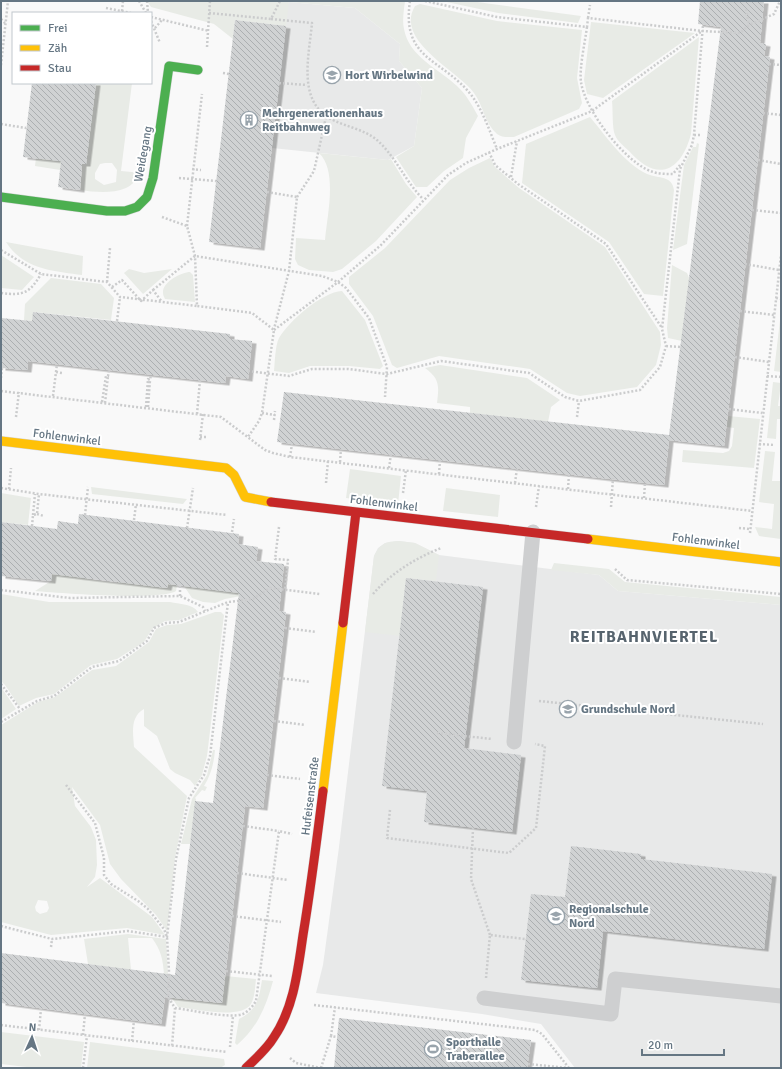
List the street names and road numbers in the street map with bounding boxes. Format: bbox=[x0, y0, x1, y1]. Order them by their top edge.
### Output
street label: Weidegang bbox=[131, 125, 156, 183]
street label: Fohlenwinkel bbox=[32, 426, 102, 449]
street label: Fohlenwinkel bbox=[349, 492, 419, 515]
street label: Fohlenwinkel bbox=[671, 530, 741, 553]
street label: Hufeisenstraße bbox=[298, 756, 323, 836]

